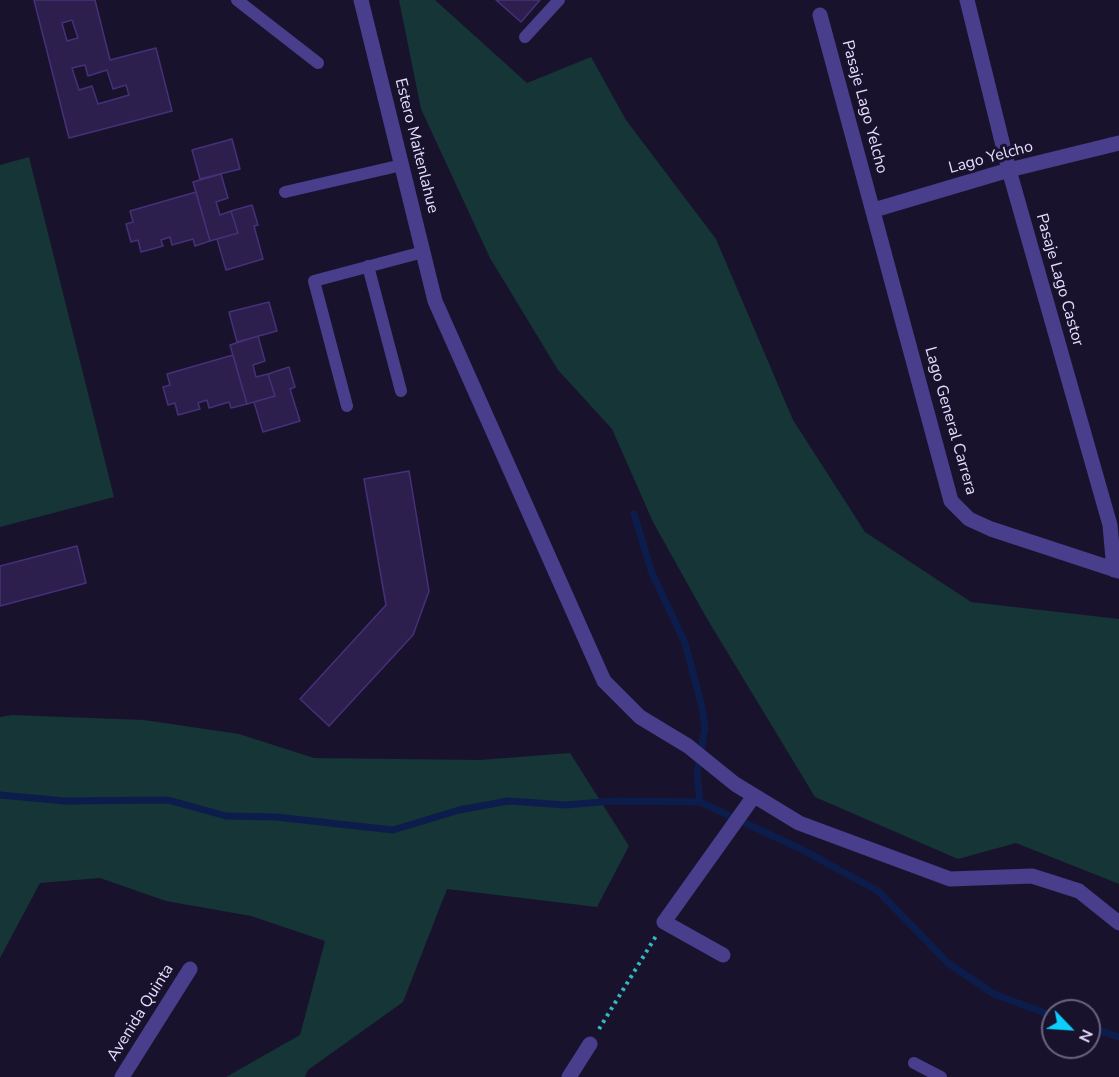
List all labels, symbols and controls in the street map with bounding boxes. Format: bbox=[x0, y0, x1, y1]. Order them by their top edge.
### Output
street label: Pasaje Lago Yelcho bbox=[837, 38, 891, 176]
street label: Estero Maitenlahue bbox=[390, 77, 442, 215]
street label: Lago Yelcho bbox=[947, 138, 1035, 178]
street label: Pasaje Lago Castor bbox=[1031, 211, 1087, 349]
street label: Lago General Carrera bbox=[920, 345, 980, 497]
street label: Avenida Quinta bbox=[104, 961, 178, 1065]
north arrow bbox=[1041, 999, 1101, 1059]
text: N bbox=[1073, 1026, 1098, 1046]

